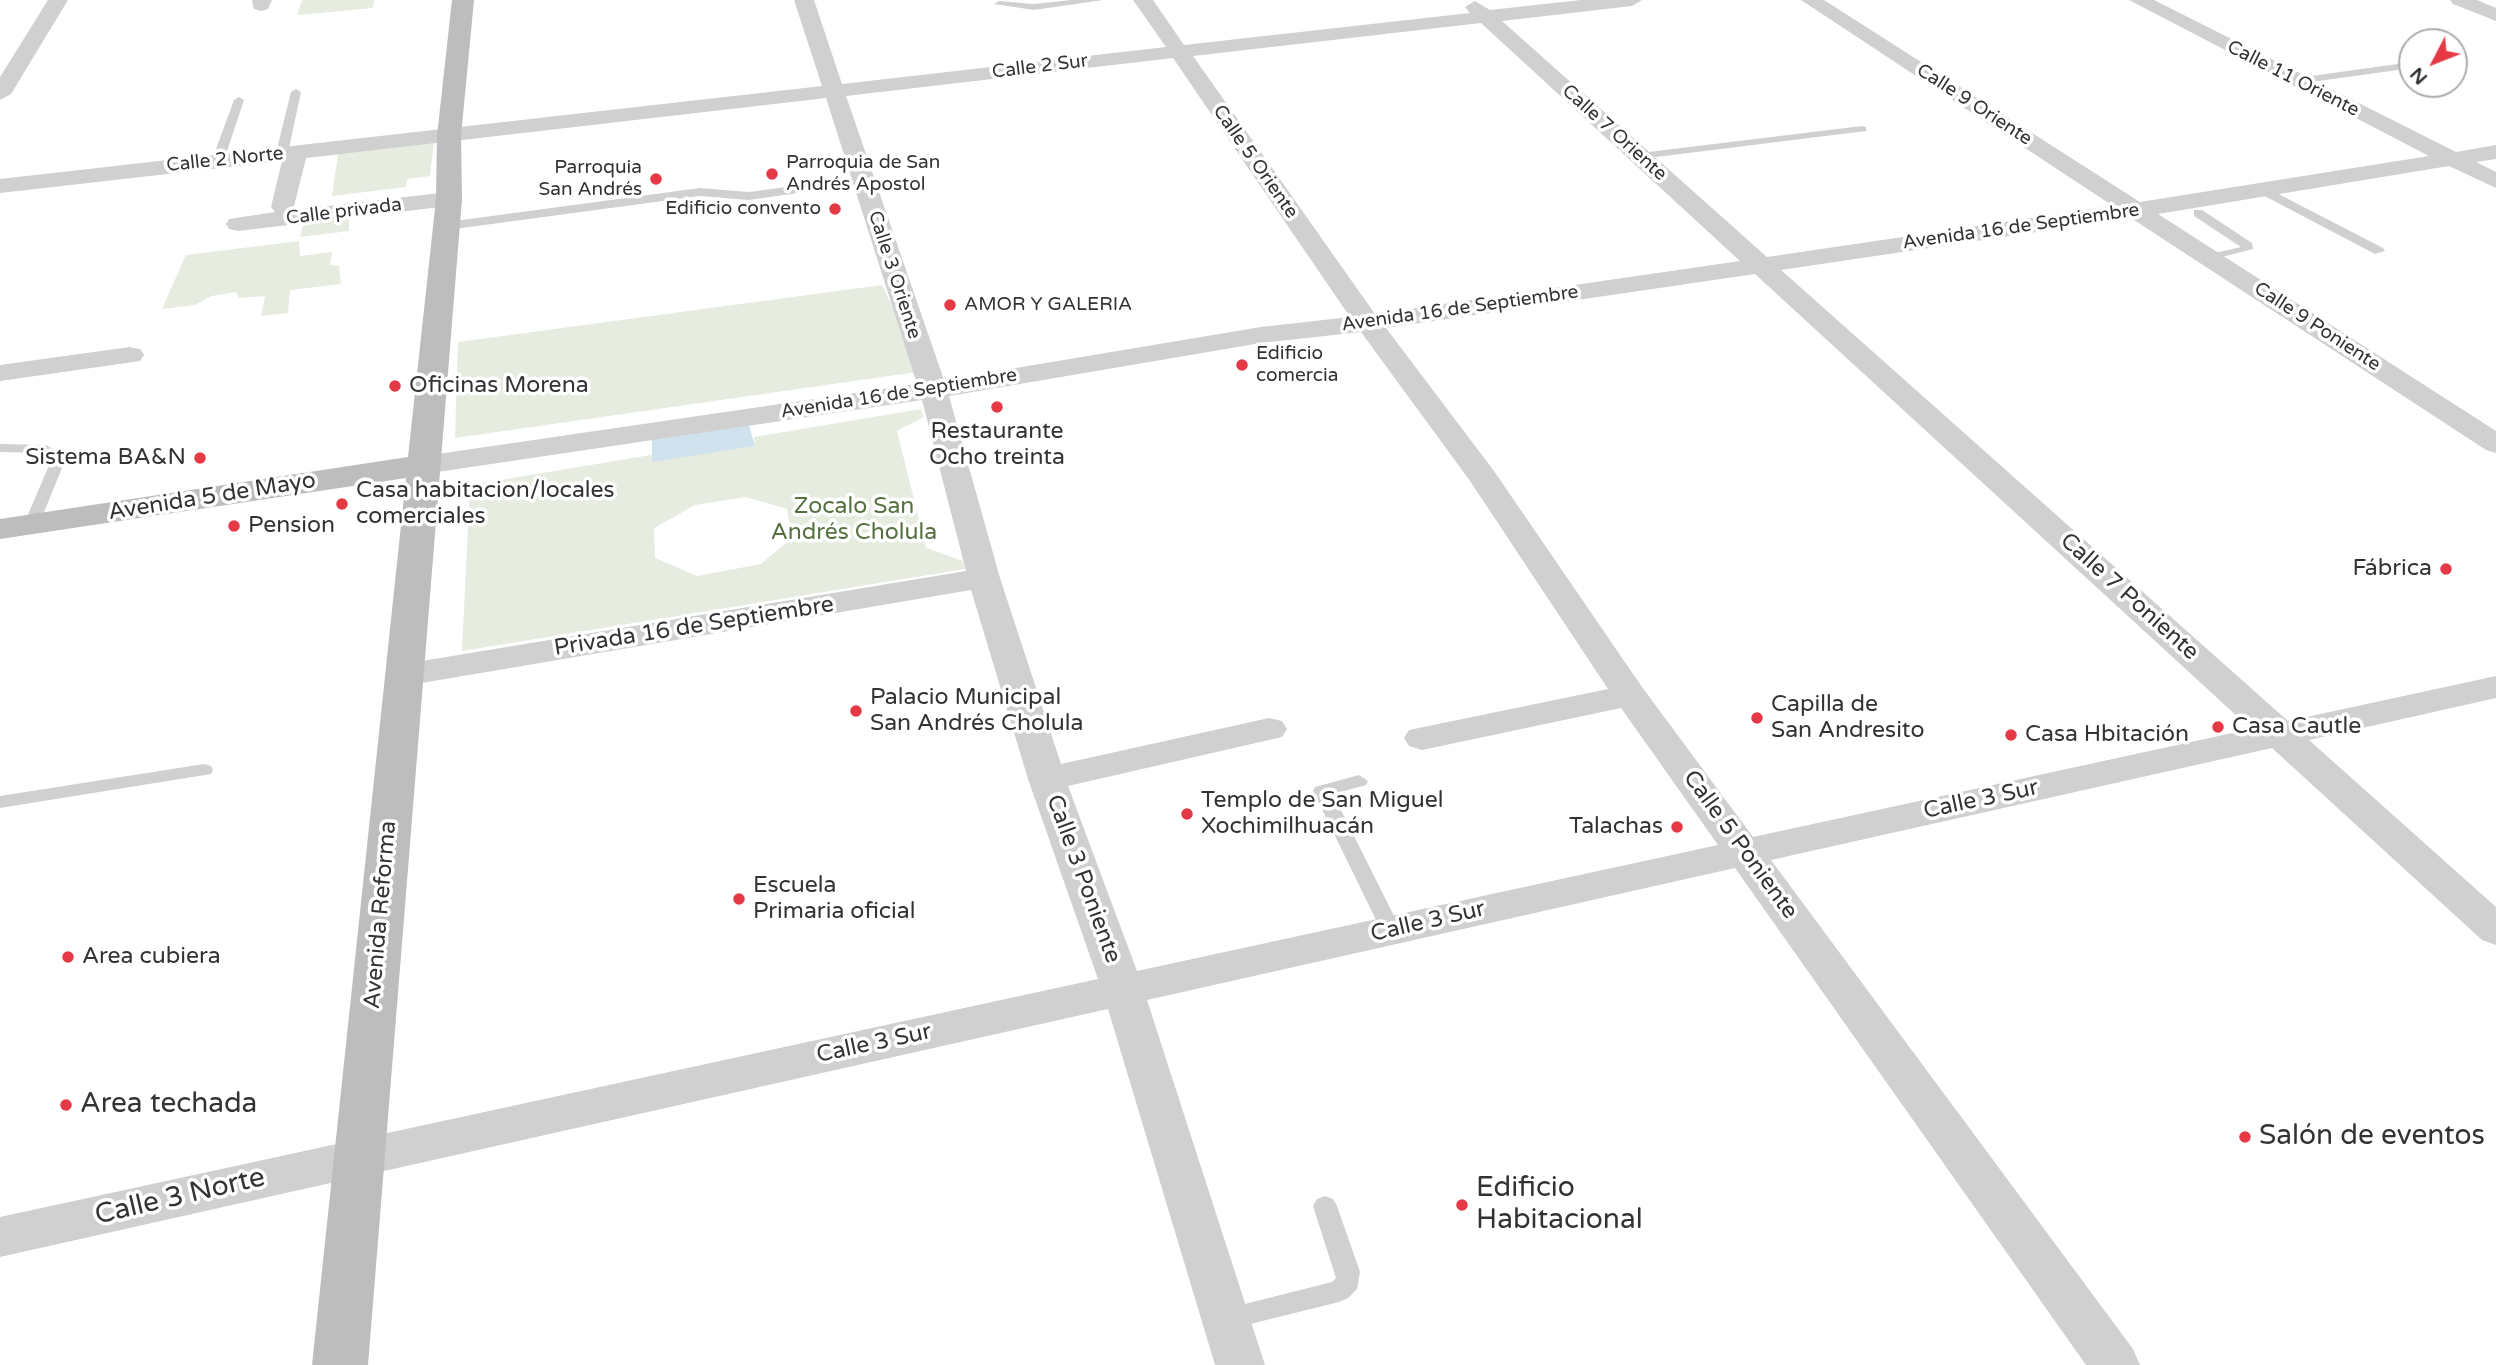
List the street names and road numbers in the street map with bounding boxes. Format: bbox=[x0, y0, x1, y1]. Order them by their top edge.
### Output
street label: Calle 11 Oriente bbox=[2223, 36, 2363, 122]
street label: Calle 2 Sur bbox=[991, 50, 1089, 84]
street label: Calle 9 Oriente bbox=[1912, 59, 2036, 151]
street label: Calle 7 Oriente bbox=[1557, 80, 1671, 186]
street label: Calle 5 Oriente bbox=[1207, 101, 1303, 223]
street label: Calle 2 Norte bbox=[165, 143, 285, 177]
street label: Calle privada bbox=[285, 194, 403, 230]
street label: Avenida 16 de Septiembre bbox=[1901, 199, 2141, 255]
street label: Calle 3 Oriente bbox=[863, 208, 925, 342]
street label: Calle 9 Poniente bbox=[2249, 278, 2385, 376]
street label: Avenida 16 de Septiembre bbox=[1340, 281, 1580, 337]
street label: Avenida 16 de Septiembre bbox=[779, 364, 1019, 424]
street label: Avenida 5 de Mayo bbox=[106, 467, 318, 527]
street label: Calle 7 Poniente bbox=[2054, 528, 2204, 666]
street label: Privada 16 de Septiembre bbox=[552, 591, 836, 663]
street label: Calle 5 Poniente bbox=[1677, 765, 1803, 925]
street label: Calle 3 Sur bbox=[1921, 774, 2041, 826]
street label: Calle 3 Poniente bbox=[1040, 791, 1126, 967]
street label: Avenida Reforma bbox=[359, 820, 403, 1010]
street label: Calle 3 Sur bbox=[1368, 895, 1488, 949]
street label: Calle 3 Sur bbox=[814, 1018, 934, 1070]
street label: Calle 3 Norte bbox=[92, 1161, 268, 1233]

